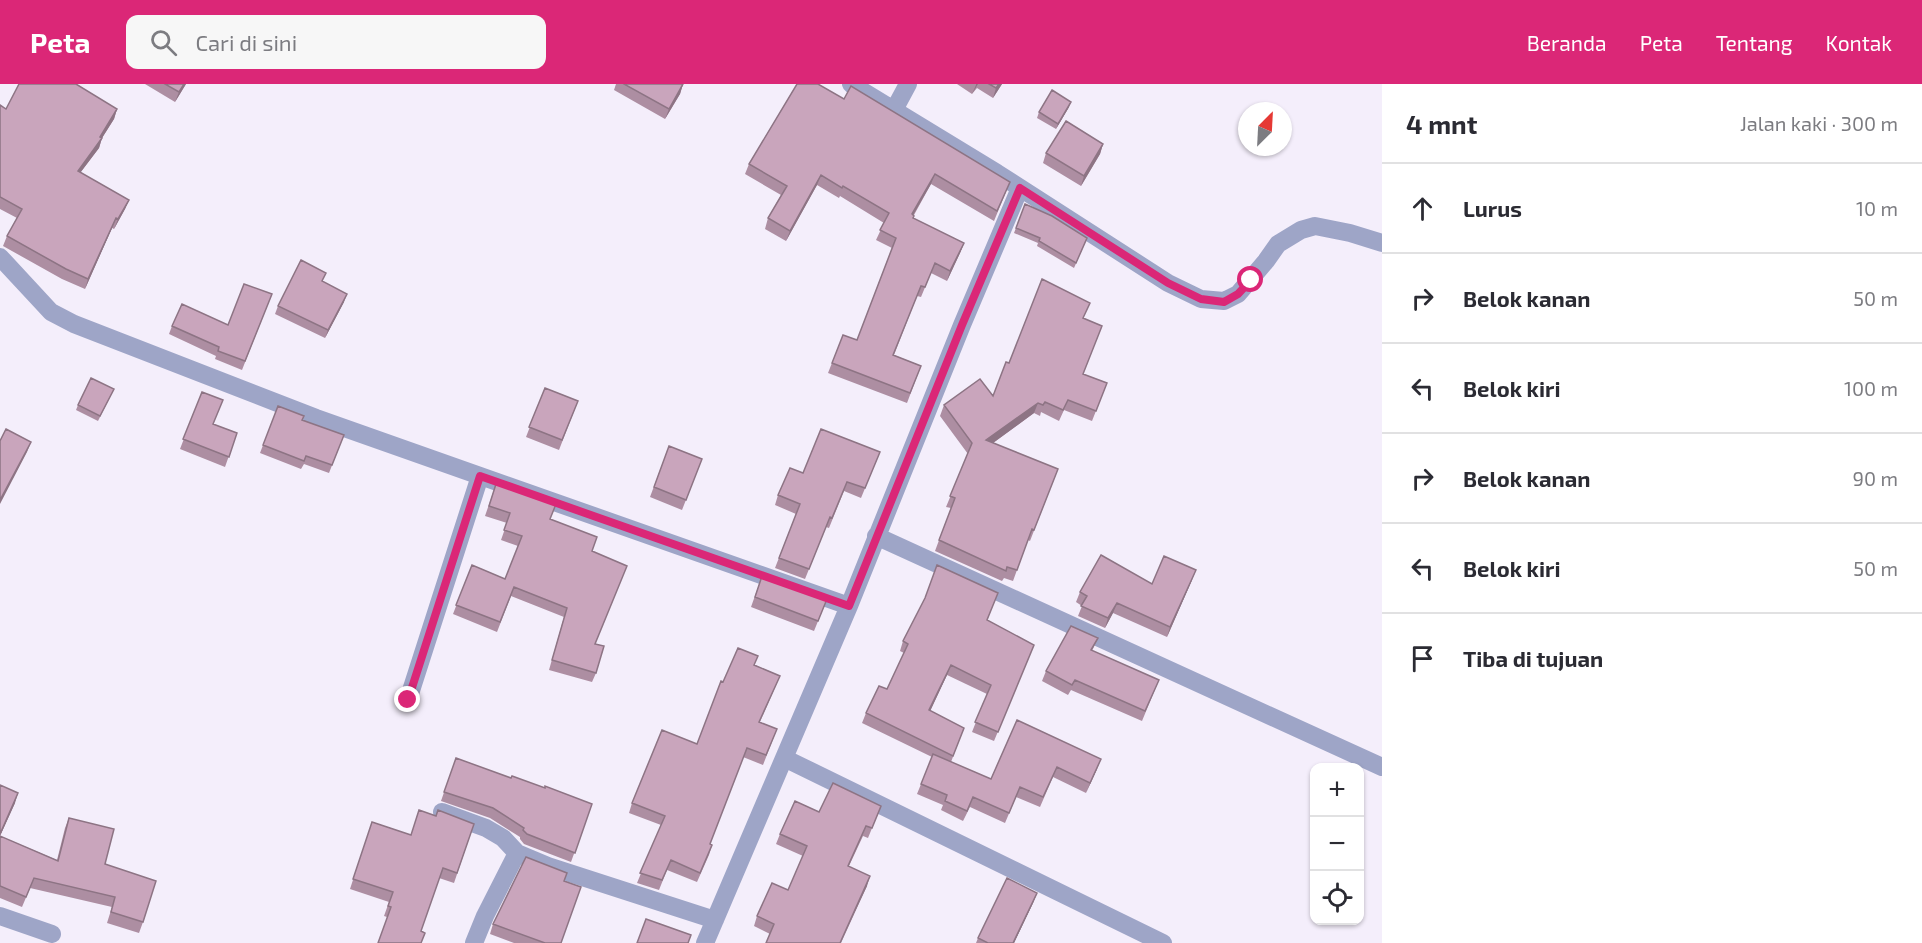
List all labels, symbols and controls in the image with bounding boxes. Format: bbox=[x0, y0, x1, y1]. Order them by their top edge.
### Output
search box bbox=[126, 15, 546, 69]
text: Peta bbox=[30, 25, 90, 59]
icon: search bbox=[147, 26, 180, 59]
text: Cari di sini bbox=[195, 29, 297, 55]
text: Beranda bbox=[1527, 30, 1607, 55]
text: Peta bbox=[1640, 30, 1683, 55]
text: Tentang bbox=[1716, 30, 1793, 55]
text: Kontak bbox=[1826, 30, 1892, 55]
north arrow bbox=[1238, 102, 1292, 156]
text: 4 mnt bbox=[1406, 108, 1477, 139]
text: Jalan kaki · 300 m bbox=[1740, 111, 1898, 135]
icon: ahead bbox=[1406, 192, 1439, 225]
text: Lurus bbox=[1463, 195, 1522, 221]
text: 10 m bbox=[1856, 196, 1898, 220]
route start bbox=[1237, 266, 1263, 292]
icon: right bbox=[1406, 282, 1439, 315]
text: Belok kanan bbox=[1463, 285, 1590, 311]
text: 50 m bbox=[1853, 286, 1898, 310]
icon: left bbox=[1406, 372, 1439, 405]
text: Belok kiri bbox=[1463, 375, 1560, 401]
text: 100 m bbox=[1844, 376, 1898, 400]
icon: right bbox=[1406, 462, 1439, 495]
text: Belok kanan bbox=[1463, 465, 1590, 491]
text: 90 m bbox=[1853, 466, 1898, 490]
icon: left bbox=[1406, 552, 1439, 585]
text: Belok kiri bbox=[1463, 555, 1560, 581]
text: 50 m bbox=[1853, 556, 1898, 580]
icon: arrive bbox=[1406, 642, 1439, 675]
text: Tiba di tujuan bbox=[1463, 645, 1603, 671]
route end bbox=[394, 686, 420, 712]
map controls bbox=[1310, 763, 1364, 925]
button: + bbox=[1310, 763, 1364, 817]
button: − bbox=[1310, 817, 1364, 871]
button: locate bbox=[1310, 871, 1364, 925]

